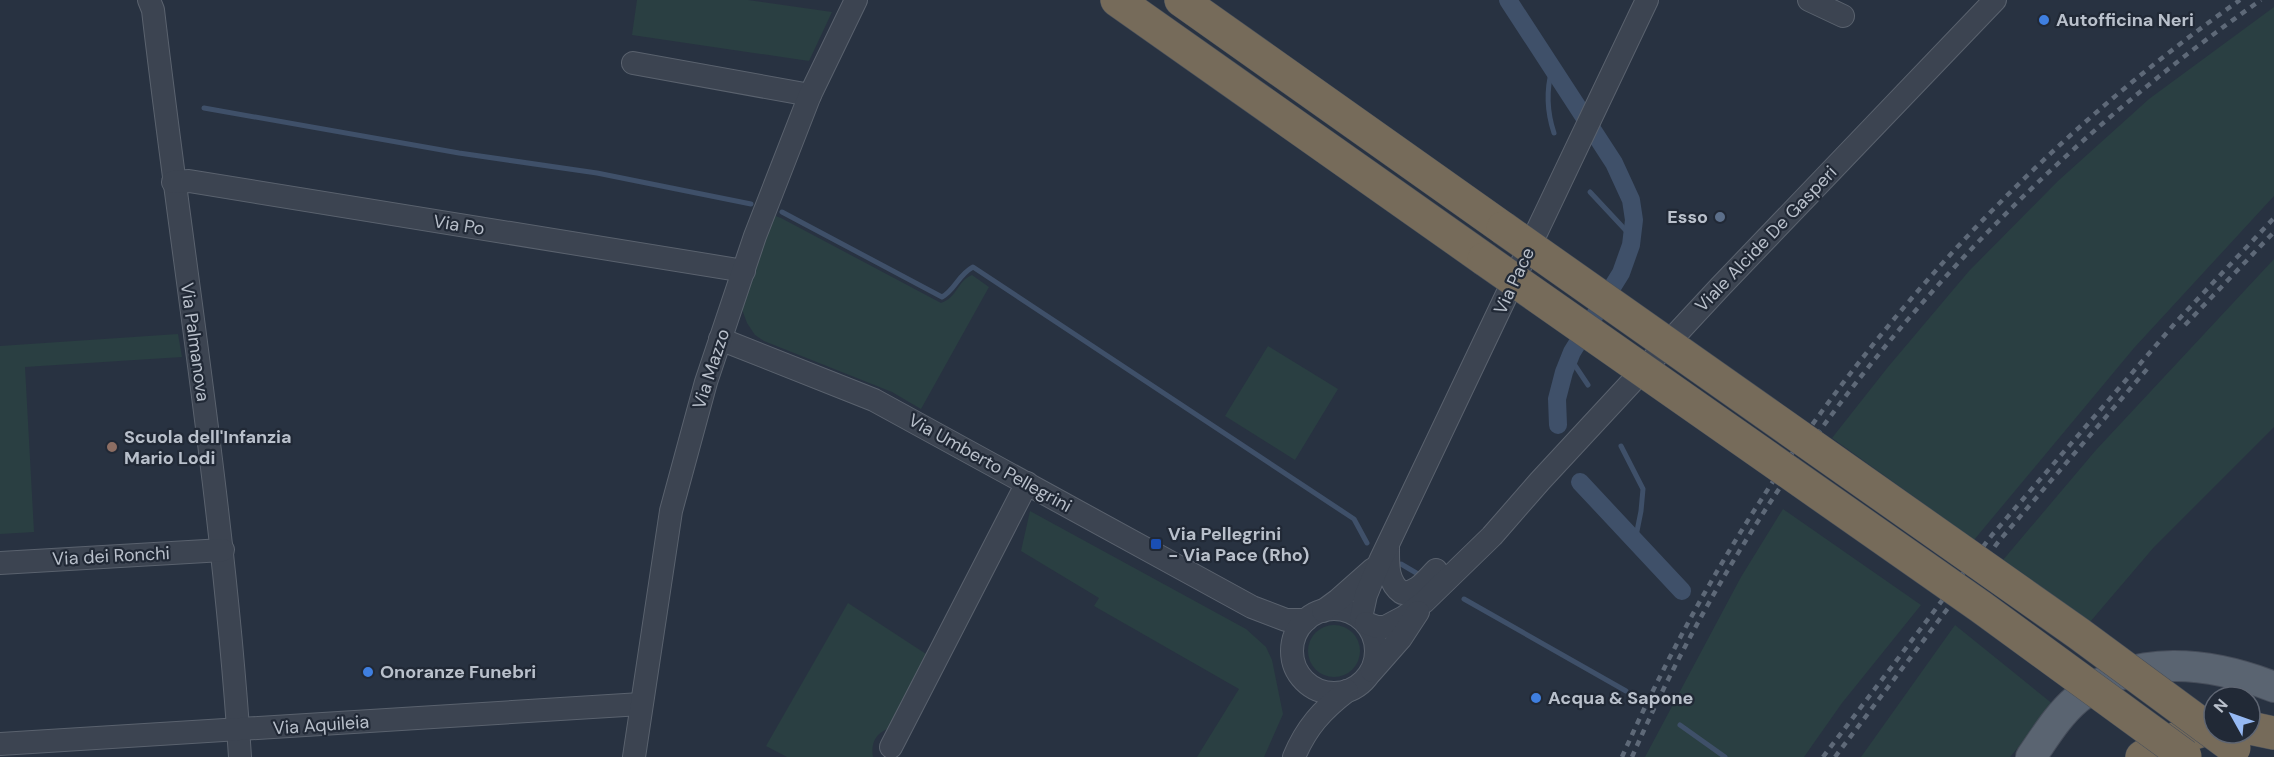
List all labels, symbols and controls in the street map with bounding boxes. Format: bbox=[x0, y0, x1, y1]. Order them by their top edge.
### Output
place label: Autofficina Neri bbox=[2056, 8, 2194, 32]
marker: Autofficina Neri bbox=[2037, 13, 2051, 27]
street label: Viale Alcide De Gasperi bbox=[1690, 161, 1842, 317]
place label: Esso bbox=[1667, 205, 1708, 229]
street label: Via Po bbox=[432, 209, 486, 241]
marker: Esso bbox=[1713, 210, 1727, 224]
street label: Via Pace bbox=[1488, 244, 1540, 318]
street label: Via Palmanova bbox=[175, 281, 215, 403]
street label: Via Mazzo bbox=[687, 326, 735, 412]
street label: Via Umberto Pellegrini bbox=[904, 408, 1076, 518]
place label: Scuola dell'Infanzia Mario Lodi bbox=[124, 425, 292, 470]
marker: Scuola dell'Infanzia Mario Lodi bbox=[105, 440, 119, 454]
place label: Via Pellegrini - Via Pace (Rho) bbox=[1168, 522, 1309, 567]
marker: Via Pellegrini - Via Pace (Rho) bbox=[1149, 537, 1163, 551]
street label: Via dei Ronchi bbox=[52, 541, 170, 571]
place label: Onoranze Funebri bbox=[380, 660, 536, 684]
marker: Onoranze Funebri bbox=[361, 665, 375, 679]
north arrow bbox=[2202, 685, 2262, 745]
place label: Acqua & Sapone bbox=[1548, 686, 1694, 710]
marker: Acqua & Sapone bbox=[1529, 691, 1543, 705]
text: N bbox=[2209, 694, 2233, 717]
street label: Via Aquileia bbox=[272, 710, 370, 740]

